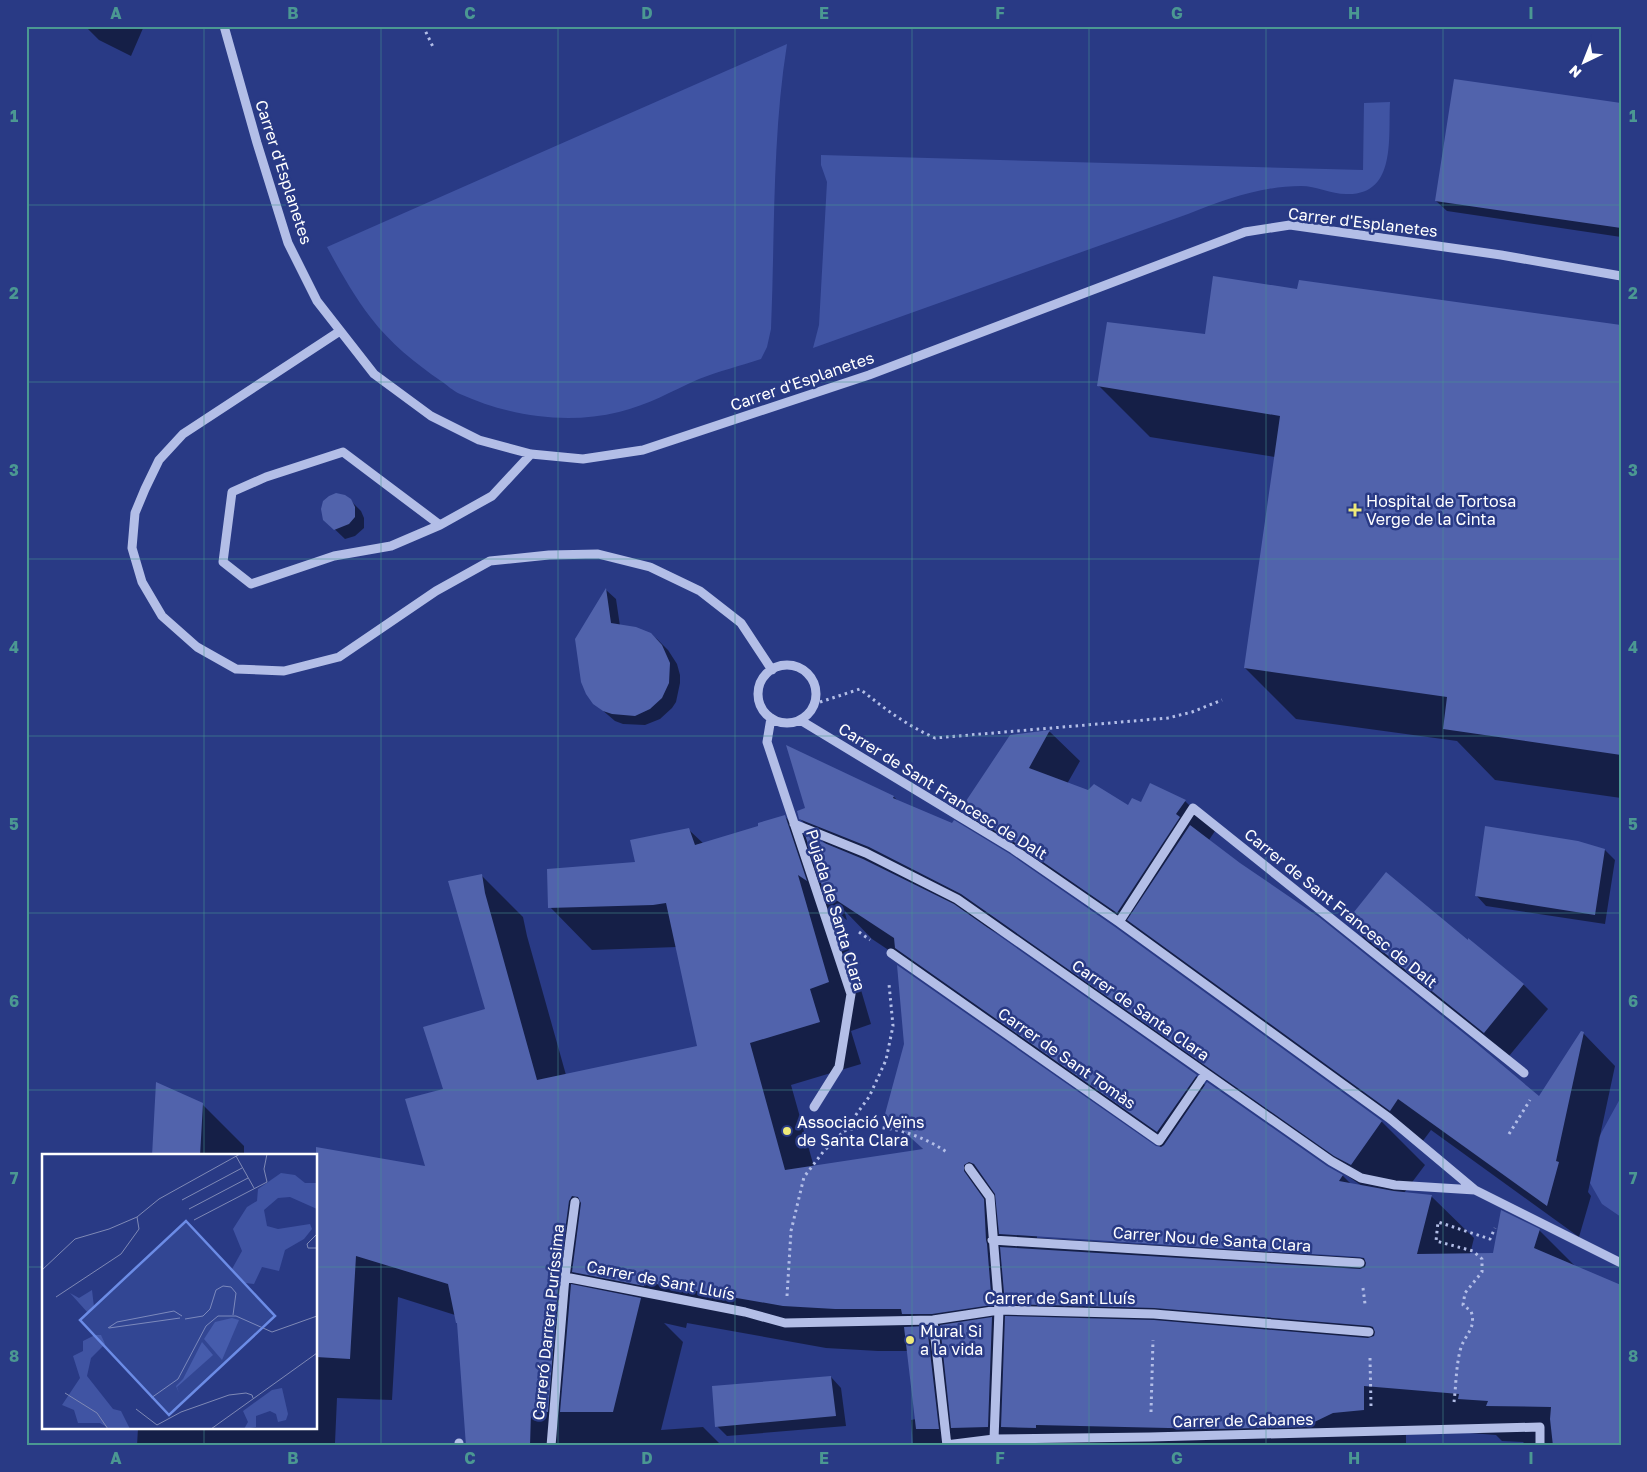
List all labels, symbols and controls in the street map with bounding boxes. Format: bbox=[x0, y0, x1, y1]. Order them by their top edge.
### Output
text: A bbox=[110, 3, 122, 23]
text: B bbox=[287, 3, 299, 23]
text: C bbox=[464, 3, 476, 23]
text: D bbox=[641, 3, 653, 23]
text: E bbox=[819, 3, 829, 23]
text: F bbox=[995, 3, 1005, 23]
text: G bbox=[1171, 3, 1183, 23]
text: H bbox=[1348, 3, 1360, 23]
text: I bbox=[1528, 3, 1534, 23]
north arrow bbox=[1560, 38, 1610, 88]
text: N bbox=[1565, 62, 1584, 82]
street label: Carrer d'Esplanetes bbox=[251, 97, 317, 247]
text: 1 bbox=[10, 106, 18, 126]
text: 1 bbox=[1629, 106, 1637, 126]
street label: Carrer d'Esplanetes bbox=[1287, 203, 1439, 241]
text: 2 bbox=[9, 283, 19, 303]
text: 2 bbox=[1628, 283, 1638, 303]
street label: Carrer d'Esplanetes bbox=[728, 347, 876, 415]
text: 3 bbox=[9, 460, 19, 480]
text: 3 bbox=[1628, 460, 1638, 480]
place label: Hospital de Tortosa Verge de la Cinta bbox=[1366, 491, 1516, 529]
marker: Hospital de Tortosa Verge de la Cinta bbox=[1348, 503, 1362, 517]
text: 4 bbox=[9, 637, 19, 657]
text: 4 bbox=[1628, 637, 1638, 657]
street label: Carrer de Sant Francesc de Dalt bbox=[835, 718, 1051, 864]
text: 5 bbox=[9, 814, 19, 834]
text: 5 bbox=[1628, 814, 1638, 834]
street label: Carrer de Sant Francesc de Dalt bbox=[1240, 824, 1442, 992]
street label: Pujada de Santa Clara bbox=[802, 827, 870, 993]
street label: Carrer de Santa Clara bbox=[1068, 955, 1214, 1065]
text: 6 bbox=[9, 991, 19, 1011]
text: 6 bbox=[1628, 991, 1638, 1011]
street label: Carrer de Sant Tomàs bbox=[994, 1003, 1140, 1113]
place label: Associació Veïns de Santa Clara bbox=[797, 1112, 925, 1150]
marker: Associació Veïns de Santa Clara bbox=[781, 1125, 793, 1137]
inset map bbox=[42, 1154, 318, 1430]
text: 7 bbox=[10, 1168, 19, 1188]
text: 7 bbox=[1629, 1168, 1638, 1188]
street label: Carrer Nou de Santa Clara bbox=[1112, 1222, 1312, 1256]
street label: Carreró Darrera Puríssima bbox=[528, 1223, 568, 1421]
street label: Carrer de Sant Lluís bbox=[585, 1256, 737, 1304]
street label: Carrer de Sant Lluís bbox=[985, 1288, 1135, 1308]
place label: Mural Si a la vida bbox=[920, 1321, 983, 1359]
marker: Mural Si a la vida bbox=[904, 1334, 916, 1346]
text: 8 bbox=[9, 1346, 19, 1366]
text: 8 bbox=[1628, 1346, 1638, 1366]
street label: Carrer de Cabanes bbox=[1172, 1409, 1314, 1431]
text: A bbox=[110, 1448, 122, 1468]
text: B bbox=[287, 1448, 299, 1468]
text: C bbox=[464, 1448, 476, 1468]
text: D bbox=[641, 1448, 653, 1468]
text: E bbox=[819, 1448, 829, 1468]
text: F bbox=[995, 1448, 1005, 1468]
text: G bbox=[1171, 1448, 1183, 1468]
text: H bbox=[1348, 1448, 1360, 1468]
text: I bbox=[1528, 1448, 1534, 1468]

